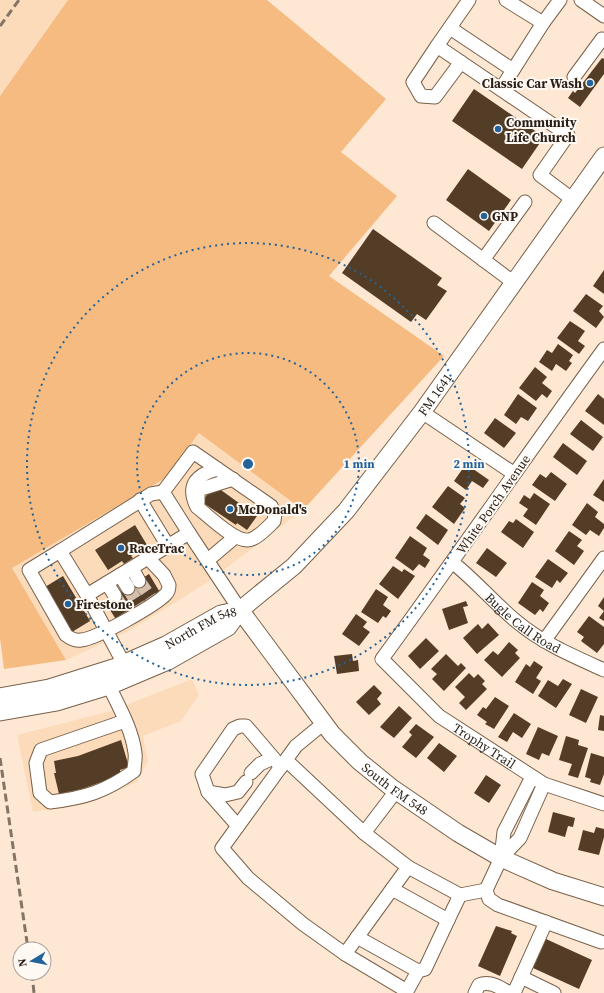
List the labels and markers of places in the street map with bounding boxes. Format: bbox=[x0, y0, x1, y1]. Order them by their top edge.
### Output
place label: Classic Car Wash bbox=[482, 75, 582, 92]
marker: Classic Car Wash bbox=[585, 78, 595, 88]
place label: Community Life Church bbox=[506, 114, 577, 146]
marker: Community Life Church bbox=[493, 124, 503, 134]
place label: GNP bbox=[492, 208, 518, 225]
marker: GNP bbox=[479, 211, 489, 221]
centre of rings bbox=[241, 457, 255, 471]
place label: McDonald's bbox=[238, 501, 307, 518]
marker: McDonald's bbox=[225, 504, 235, 514]
place label: RaceTrac bbox=[129, 540, 185, 557]
marker: RaceTrac bbox=[116, 543, 126, 553]
place label: Firestone bbox=[76, 596, 133, 613]
marker: Firestone bbox=[63, 599, 73, 609]

